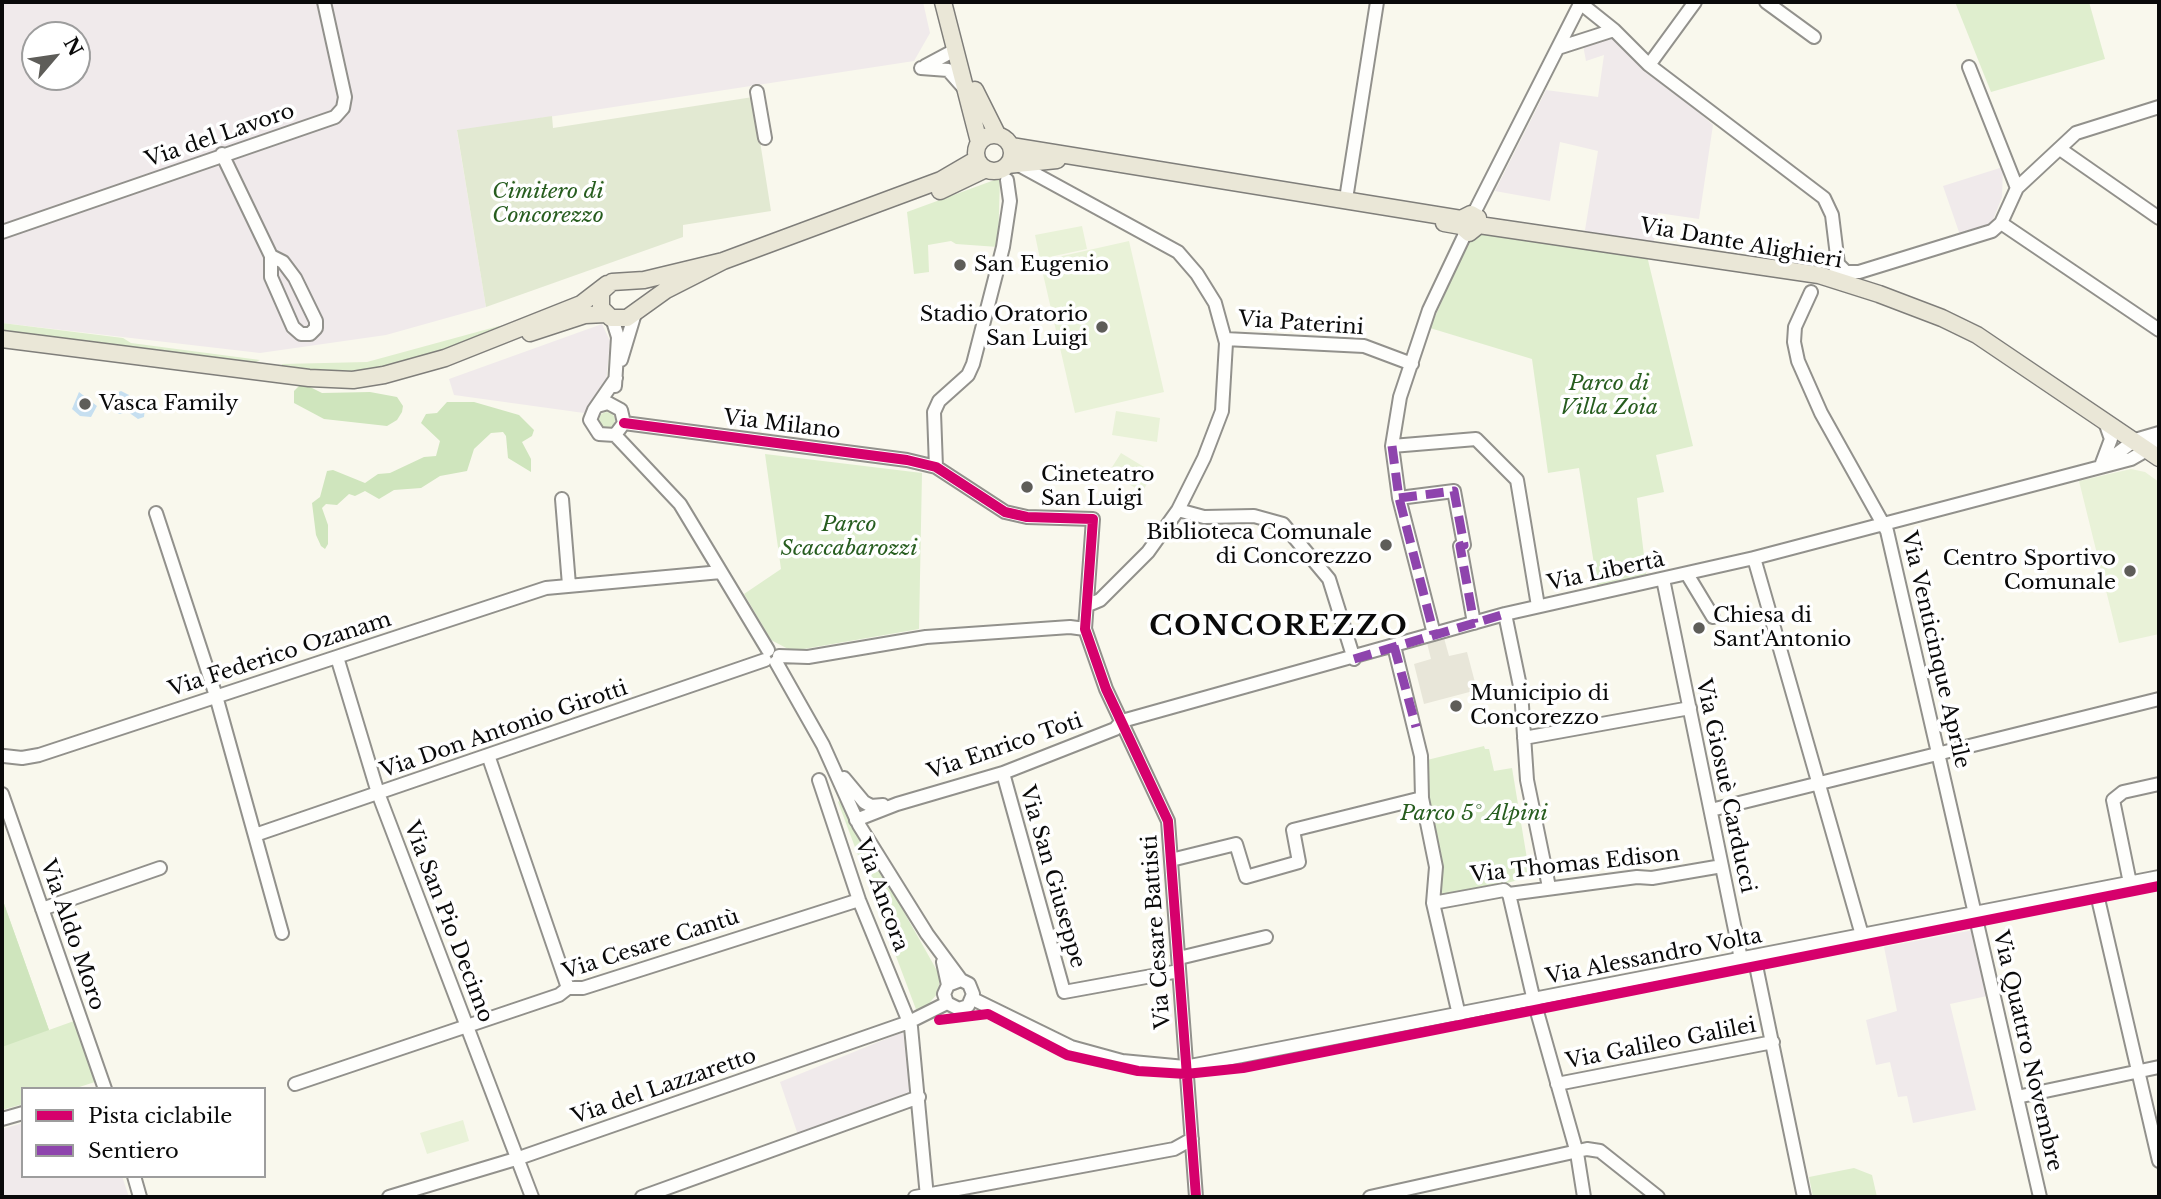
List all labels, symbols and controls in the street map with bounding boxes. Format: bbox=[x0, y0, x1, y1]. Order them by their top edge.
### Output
north arrow bbox=[21, 21, 91, 91]
text: N bbox=[59, 33, 87, 60]
street label: Via del Lavoro bbox=[142, 99, 298, 173]
park label: Cimitero di Concorezzo bbox=[492, 179, 604, 229]
street label: Via Dante Alighieri bbox=[1638, 214, 1844, 274]
place label: San Eugenio bbox=[974, 252, 1109, 278]
marker: San Eugenio bbox=[952, 257, 968, 273]
place label: Stadio Oratorio San Luigi bbox=[920, 302, 1088, 352]
street label: Via Paterini bbox=[1237, 307, 1365, 341]
marker: Stadio Oratorio San Luigi bbox=[1094, 319, 1110, 335]
park label: Parco di Villa Zoia bbox=[1560, 371, 1658, 421]
place label: Vasca Family bbox=[99, 391, 238, 417]
marker: Vasca Family bbox=[77, 396, 93, 412]
street label: Via Milano bbox=[722, 405, 842, 445]
place label: Cineteatro San Luigi bbox=[1041, 462, 1155, 512]
marker: Cineteatro San Luigi bbox=[1019, 479, 1035, 495]
park label: Parco Scaccabarozzi bbox=[781, 512, 917, 562]
place label: Biblioteca Comunale di Concorezzo bbox=[1146, 520, 1372, 570]
street label: Via Venticinque Aprile bbox=[1895, 529, 1975, 771]
marker: Biblioteca Comunale di Concorezzo bbox=[1378, 537, 1394, 553]
place label: Centro Sportivo Comunale bbox=[1943, 546, 2116, 596]
street label: Via Libertà bbox=[1545, 547, 1667, 597]
marker: Centro Sportivo Comunale bbox=[2122, 563, 2138, 579]
place label: Chiesa di Sant'Antonio bbox=[1713, 603, 1851, 653]
street label: Via Federico Ozanam bbox=[166, 607, 394, 703]
district label: CONCOREZZO bbox=[1151, 610, 1407, 644]
marker: Chiesa di Sant'Antonio bbox=[1691, 620, 1707, 636]
street label: Via Don Antonio Girotti bbox=[377, 676, 631, 784]
street label: Via Giosuè Carducci bbox=[1690, 677, 1760, 895]
place label: Municipio di Concorezzo bbox=[1470, 681, 1609, 731]
marker: Municipio di Concorezzo bbox=[1448, 698, 1464, 714]
street label: Via Enrico Toti bbox=[924, 709, 1086, 785]
street label: Via San Giuseppe bbox=[1014, 783, 1090, 971]
park label: Parco 5° Alpini bbox=[1400, 801, 1548, 827]
street label: Via San Pio Decimo bbox=[398, 818, 498, 1026]
street label: Via Cesare Battisti bbox=[1138, 834, 1176, 1030]
street label: Via Ancora bbox=[849, 835, 913, 955]
street label: Via Thomas Edison bbox=[1469, 841, 1681, 889]
street label: Via Aldo Moro bbox=[34, 856, 110, 1014]
street label: Via Cesare Cantù bbox=[560, 905, 742, 985]
street label: Via Alessandro Volta bbox=[1544, 924, 1764, 990]
street label: Via Quattro Novembre bbox=[1987, 928, 2067, 1174]
street label: Via Galileo Galilei bbox=[1564, 1013, 1758, 1075]
street label: Via del Lazzaretto bbox=[568, 1044, 760, 1130]
legend bbox=[21, 1087, 266, 1178]
text: Pista ciclabile bbox=[88, 1103, 232, 1129]
text: Sentiero bbox=[88, 1138, 179, 1164]

